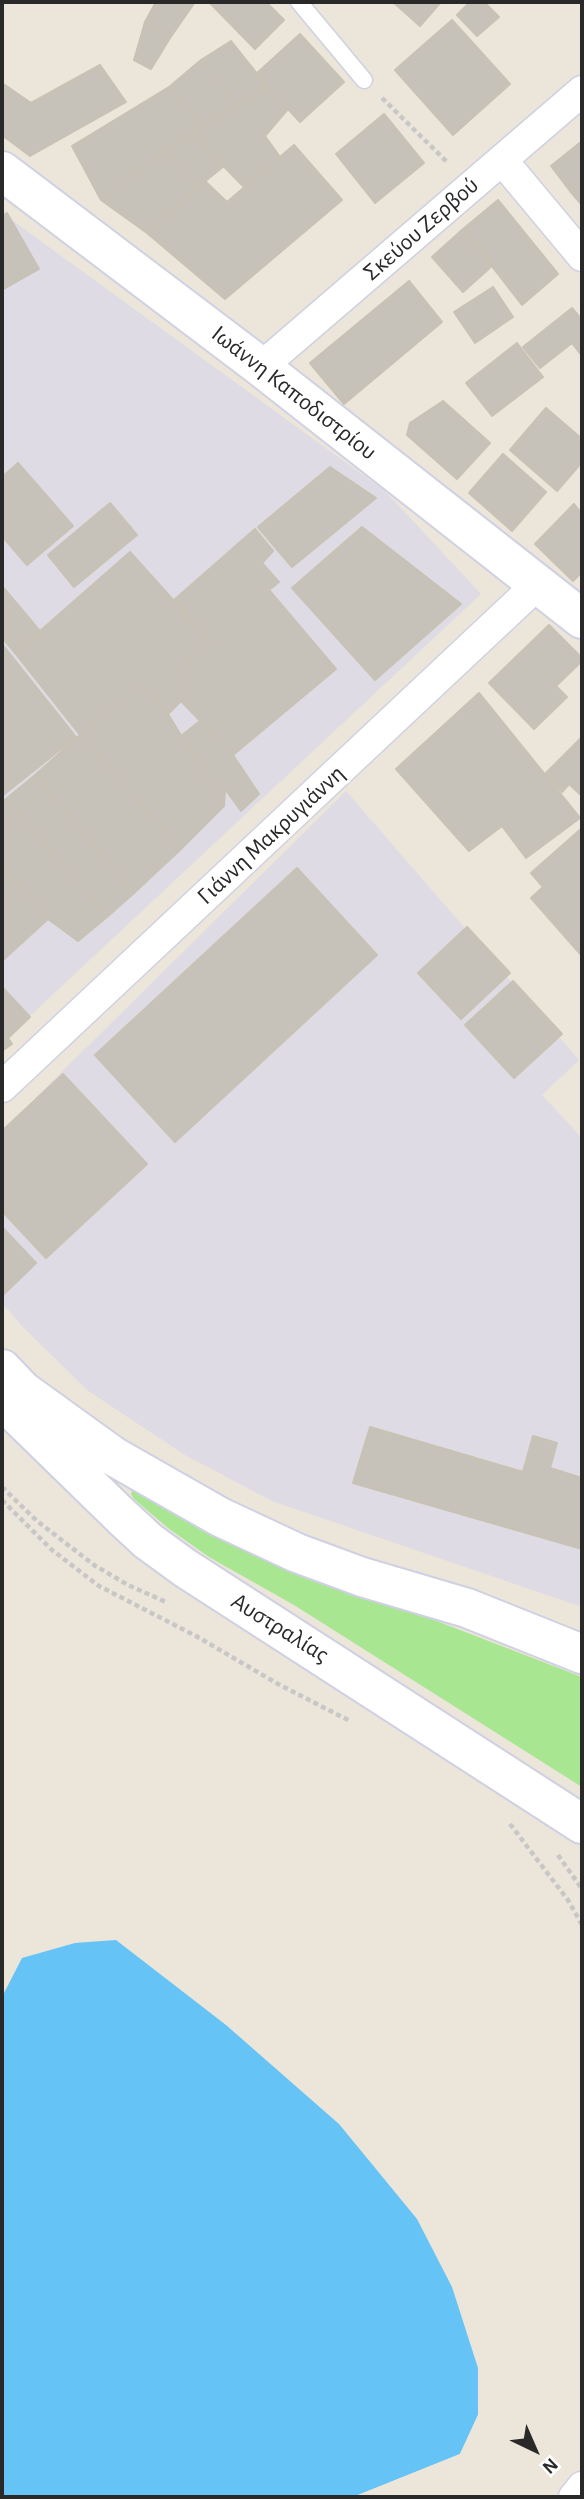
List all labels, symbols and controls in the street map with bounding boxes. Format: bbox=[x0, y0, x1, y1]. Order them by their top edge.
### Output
street label: Σκεύου Ζερβού bbox=[357, 171, 485, 287]
street label: Ιωάννη Καποδιστρίου bbox=[206, 319, 382, 467]
street label: Γιάννη Μακρυγιάννη bbox=[191, 759, 351, 911]
street label: Αυστραλίας bbox=[226, 1587, 334, 1669]
north arrow bbox=[500, 2415, 570, 2485]
text: N bbox=[539, 2454, 561, 2477]

